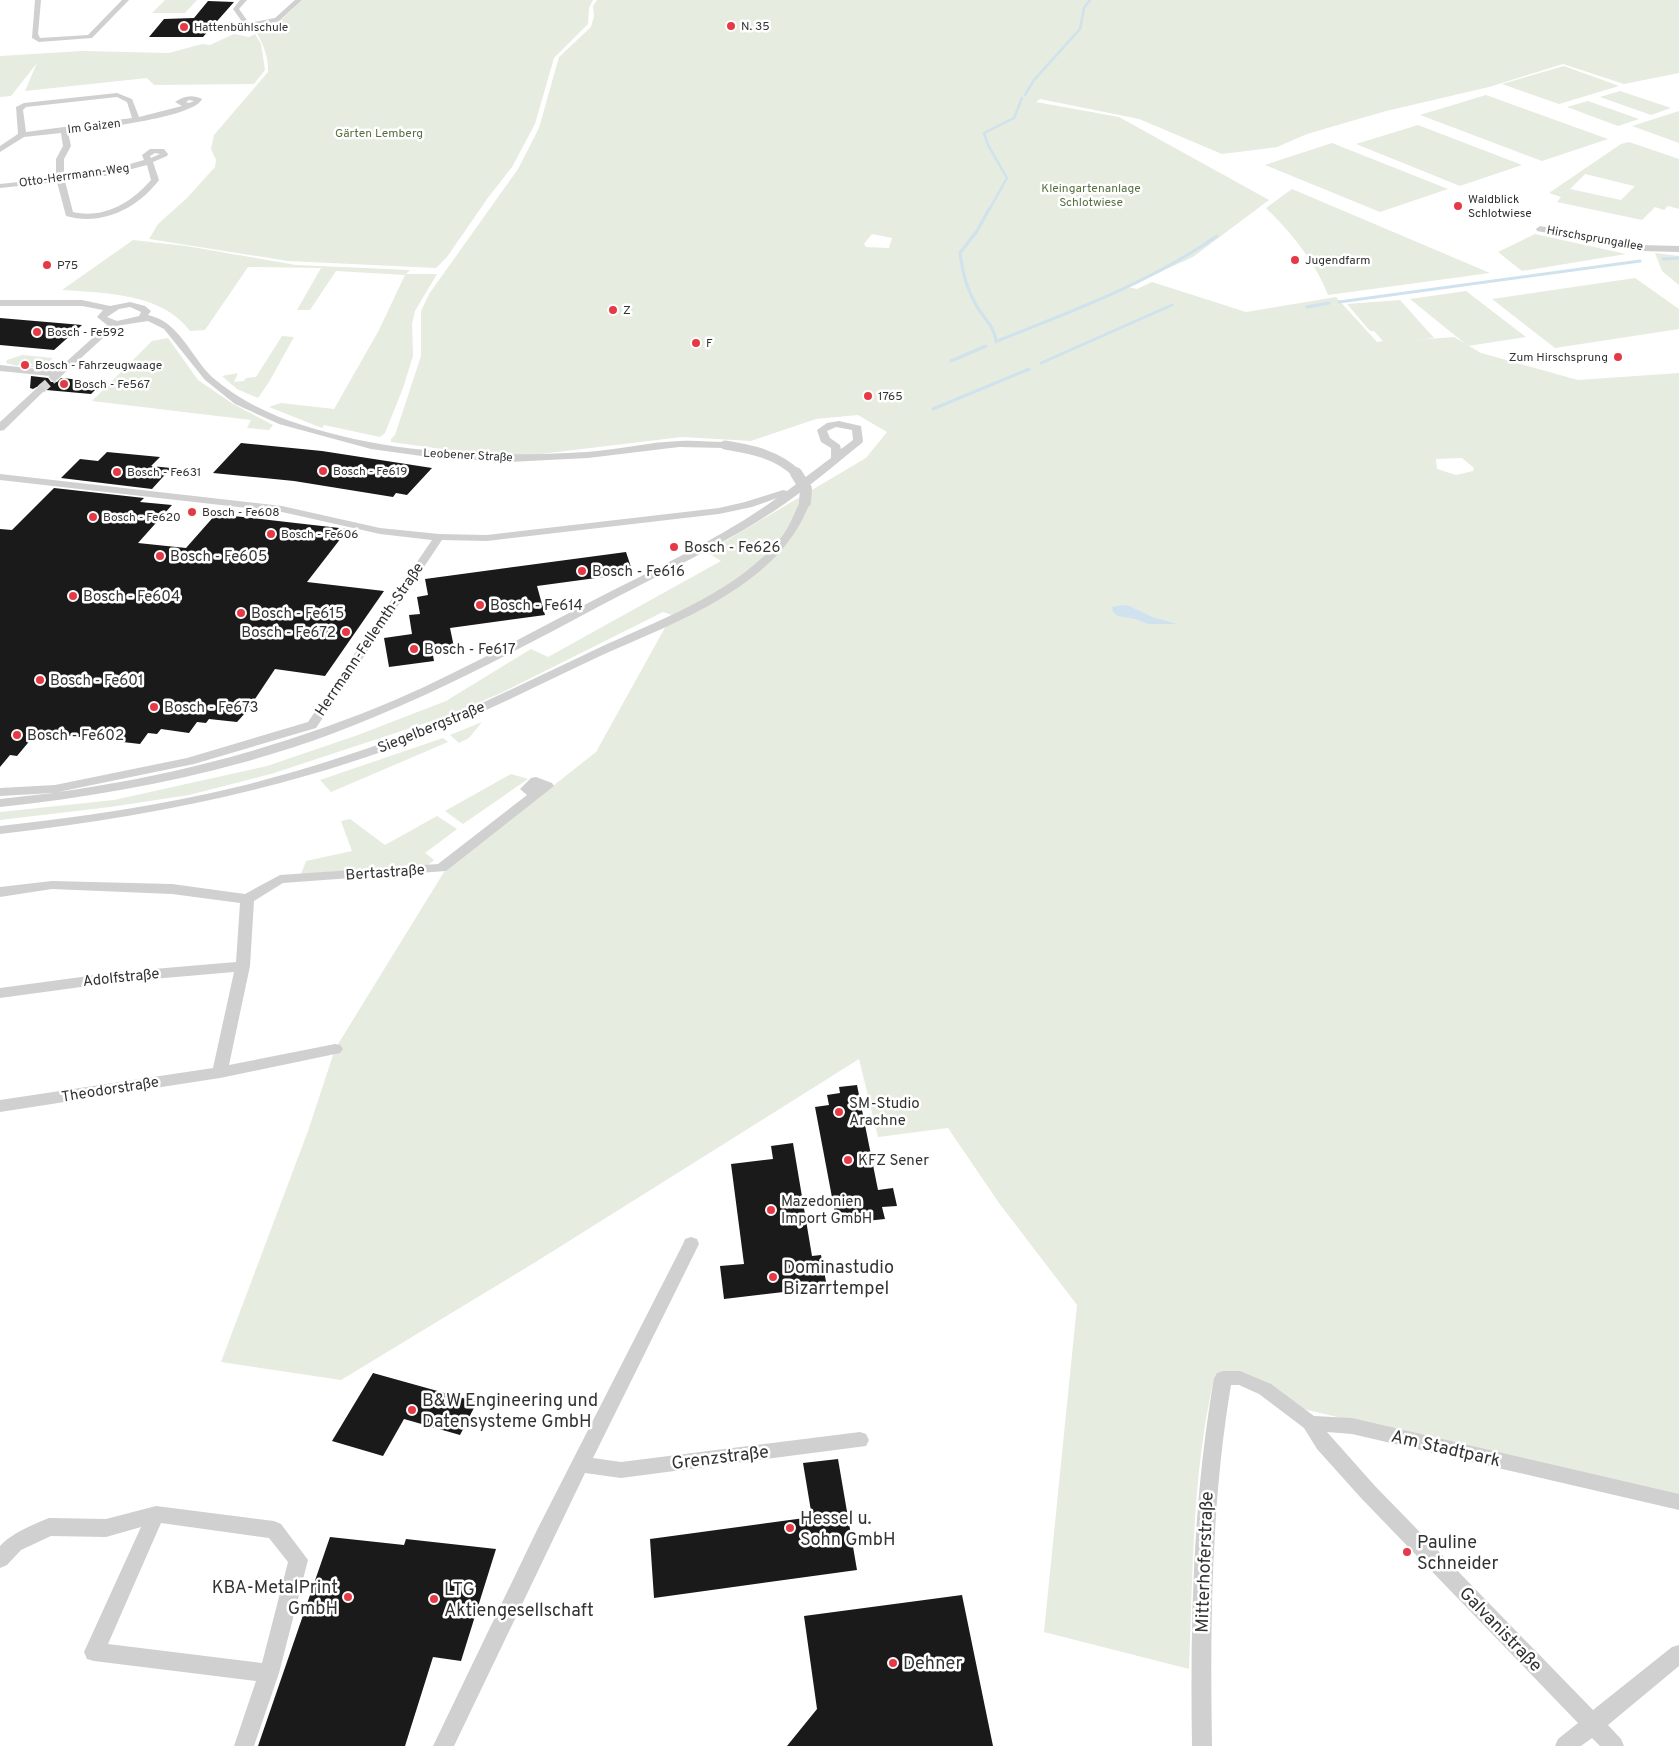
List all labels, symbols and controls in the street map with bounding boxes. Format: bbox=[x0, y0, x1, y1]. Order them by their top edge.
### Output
place label: N. 35 bbox=[741, 19, 770, 35]
place label: Hattenbühlschule bbox=[194, 20, 288, 36]
marker: N. 35 bbox=[725, 20, 737, 32]
marker: Hattenbühlschule bbox=[178, 21, 190, 33]
street label: Im Gaizen bbox=[67, 116, 122, 138]
park label: Gärten Lemberg bbox=[335, 126, 423, 142]
street label: Otto-Herrmann-Weg bbox=[18, 160, 130, 192]
park label: Kleingartenanlage Schlotwiese bbox=[1041, 181, 1141, 211]
place label: Waldblick Schlotwiese bbox=[1468, 192, 1532, 222]
marker: Waldblick Schlotwiese bbox=[1452, 200, 1464, 212]
street label: Hirschsprungallee bbox=[1545, 223, 1644, 255]
place label: Jugendfarm bbox=[1305, 253, 1370, 269]
marker: Jugendfarm bbox=[1289, 254, 1301, 266]
place label: P75 bbox=[57, 258, 78, 274]
marker: P75 bbox=[41, 259, 53, 271]
place label: Z bbox=[623, 303, 631, 319]
marker: Z bbox=[607, 304, 619, 316]
place label: Bosch - Fe592 bbox=[47, 325, 124, 341]
marker: Bosch - Fe592 bbox=[31, 326, 43, 338]
place label: F bbox=[706, 336, 713, 352]
marker: F bbox=[690, 337, 702, 349]
place label: Zum Hirschsprung bbox=[1509, 350, 1608, 366]
marker: Zum Hirschsprung bbox=[1612, 351, 1624, 363]
place label: Bosch - Fahrzeugwaage bbox=[35, 358, 162, 374]
marker: Bosch - Fahrzeugwaage bbox=[19, 359, 31, 371]
place label: Bosch - Fe567 bbox=[74, 377, 150, 393]
marker: Bosch - Fe567 bbox=[58, 378, 70, 390]
place label: 1765 bbox=[878, 389, 903, 405]
marker: 1765 bbox=[862, 390, 874, 402]
street label: Leobener Straße bbox=[423, 446, 513, 466]
place label: Bosch - Fe619 bbox=[333, 464, 407, 480]
place label: Bosch - Fe631 bbox=[127, 465, 201, 481]
marker: Bosch - Fe619 bbox=[317, 465, 329, 477]
marker: Bosch - Fe631 bbox=[111, 466, 123, 478]
place label: Bosch - Fe608 bbox=[202, 505, 280, 521]
marker: Bosch - Fe608 bbox=[186, 506, 198, 518]
place label: Bosch - Fe620 bbox=[103, 510, 181, 526]
marker: Bosch - Fe620 bbox=[87, 511, 99, 523]
place label: Bosch - Fe606 bbox=[281, 527, 359, 543]
marker: Bosch - Fe606 bbox=[265, 528, 277, 540]
place label: Bosch - Fe626 bbox=[684, 539, 780, 558]
marker: Bosch - Fe626 bbox=[668, 541, 680, 553]
place label: Bosch - Fe605 bbox=[170, 548, 267, 567]
marker: Bosch - Fe605 bbox=[154, 550, 166, 562]
street label: Herrmann-Fellemth-Straße bbox=[312, 559, 429, 720]
place label: Bosch - Fe616 bbox=[592, 563, 685, 582]
marker: Bosch - Fe616 bbox=[576, 565, 588, 577]
place label: Bosch - Fe604 bbox=[83, 588, 180, 607]
marker: Bosch - Fe604 bbox=[67, 590, 79, 602]
place label: Bosch - Fe614 bbox=[490, 597, 583, 616]
marker: Bosch - Fe614 bbox=[474, 599, 486, 611]
place label: Bosch - Fe615 bbox=[251, 605, 344, 624]
marker: Bosch - Fe615 bbox=[235, 607, 247, 619]
place label: Bosch - Fe672 bbox=[241, 624, 336, 643]
marker: Bosch - Fe672 bbox=[340, 626, 352, 638]
place label: Bosch - Fe617 bbox=[424, 641, 516, 660]
marker: Bosch - Fe617 bbox=[408, 643, 420, 655]
place label: Bosch - Fe601 bbox=[50, 672, 144, 691]
marker: Bosch - Fe601 bbox=[34, 674, 46, 686]
street label: Siegelbergstraße bbox=[375, 698, 488, 759]
place label: Bosch - Fe673 bbox=[164, 699, 259, 718]
marker: Bosch - Fe673 bbox=[148, 701, 160, 713]
place label: Bosch - Fe602 bbox=[27, 727, 124, 746]
marker: Bosch - Fe602 bbox=[11, 729, 23, 741]
street label: Bertastraße bbox=[345, 861, 425, 886]
street label: Adolfstraße bbox=[82, 965, 161, 992]
street label: Theodorstraße bbox=[60, 1073, 160, 1108]
place label: SM-Studio Arachne bbox=[849, 1095, 920, 1131]
marker: SM-Studio Arachne bbox=[833, 1106, 845, 1118]
place label: KFZ Sener bbox=[858, 1152, 929, 1171]
marker: KFZ Sener bbox=[842, 1154, 854, 1166]
place label: Mazedonien Import GmbH bbox=[781, 1193, 872, 1229]
marker: Mazedonien Import GmbH bbox=[765, 1204, 777, 1216]
place label: Dominastudio Bizarrtempel bbox=[783, 1257, 894, 1301]
marker: Dominastudio Bizarrtempel bbox=[767, 1271, 779, 1283]
place label: B&W Engineering und Datensysteme GmbH bbox=[422, 1390, 598, 1434]
marker: B&W Engineering und Datensysteme GmbH bbox=[406, 1404, 418, 1416]
street label: Am Stadtpark bbox=[1389, 1426, 1503, 1473]
street label: Grenzstraße bbox=[670, 1441, 770, 1476]
street label: Mitterhoferstraße bbox=[1192, 1491, 1219, 1633]
place label: Hessel u. Sohn GmbH bbox=[800, 1508, 896, 1552]
marker: Hessel u. Sohn GmbH bbox=[784, 1522, 796, 1534]
place label: Pauline Schneider bbox=[1417, 1532, 1498, 1576]
marker: Pauline Schneider bbox=[1401, 1546, 1413, 1558]
place label: KBA-MetalPrint GmbH bbox=[212, 1577, 338, 1621]
place label: LTG Aktiengesellschaft bbox=[444, 1579, 594, 1623]
street label: Galvanistraße bbox=[1453, 1583, 1546, 1678]
marker: KBA-MetalPrint GmbH bbox=[342, 1591, 354, 1603]
marker: LTG Aktiengesellschaft bbox=[428, 1593, 440, 1605]
place label: Dehner bbox=[903, 1653, 962, 1676]
marker: Dehner bbox=[887, 1657, 899, 1669]

